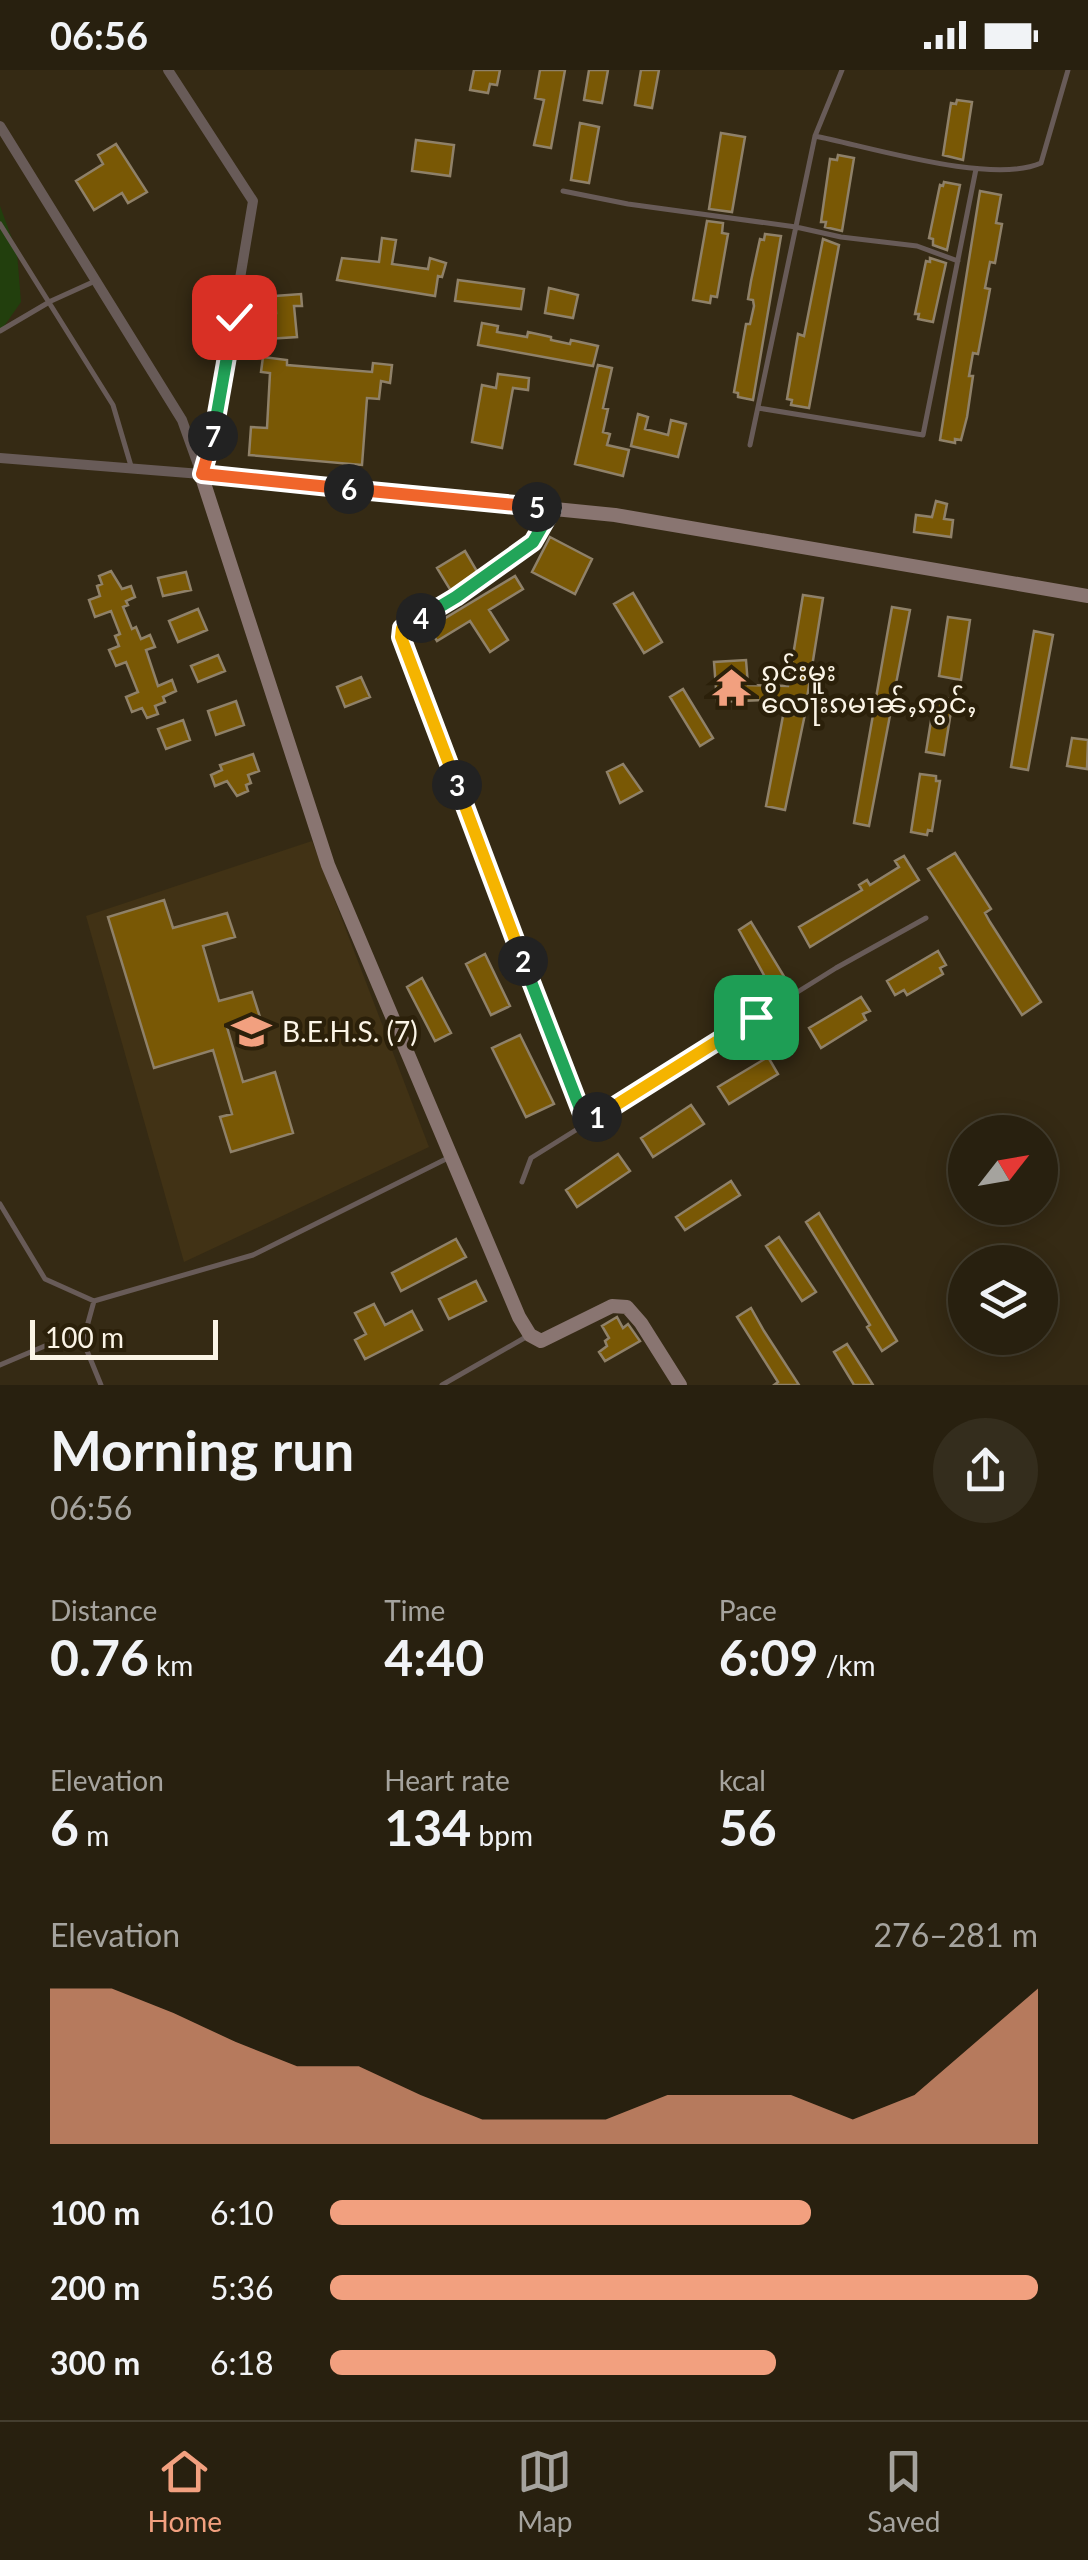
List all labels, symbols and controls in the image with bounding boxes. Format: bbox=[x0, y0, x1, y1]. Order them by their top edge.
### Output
text: 06:56 bbox=[50, 12, 148, 58]
pin bbox=[192, 275, 277, 360]
icon: check bbox=[207, 290, 262, 345]
pin: 7 bbox=[188, 411, 238, 461]
text: 7 bbox=[205, 419, 221, 453]
pin: 6 bbox=[324, 464, 374, 514]
text: 6 bbox=[341, 472, 357, 506]
pin: 5 bbox=[512, 482, 562, 532]
text: 5 bbox=[529, 490, 545, 524]
pin: 4 bbox=[396, 593, 446, 643]
text: 4 bbox=[413, 601, 429, 635]
place label: ၵွင်းမူး လေႃးၵမၢၼ်ႇဢွင်ႇ bbox=[761, 653, 977, 726]
temple icon: ၵွင်းမူး လေႃးၵမၢၼ်ႇဢွင်ႇ bbox=[710, 666, 752, 708]
pin: 3 bbox=[432, 760, 482, 810]
text: 3 bbox=[449, 768, 465, 802]
pin: 2 bbox=[498, 936, 548, 986]
text: 2 bbox=[515, 944, 531, 978]
pin bbox=[714, 975, 799, 1060]
icon: arrive bbox=[729, 990, 784, 1045]
school or university icon: B.E.H.S. (7) bbox=[231, 1011, 273, 1053]
place label: B.E.H.S. (7) bbox=[282, 1014, 418, 1048]
pin: 1 bbox=[572, 1092, 622, 1142]
text: 1 bbox=[589, 1100, 605, 1134]
north arrow bbox=[948, 1115, 1058, 1225]
map controls bbox=[948, 1115, 1058, 1355]
button: layers bbox=[948, 1245, 1058, 1355]
scale bar bbox=[30, 1315, 218, 1360]
text: 100 m bbox=[45, 1320, 124, 1354]
text: Morning run bbox=[50, 1417, 354, 1483]
button: share bbox=[933, 1418, 1038, 1523]
text: 06:56 bbox=[50, 1488, 132, 1527]
text: Distance bbox=[50, 1593, 157, 1627]
text: Time bbox=[384, 1593, 445, 1627]
text: Pace bbox=[719, 1593, 777, 1627]
text: 0.76 bbox=[50, 1627, 149, 1687]
text: 4:40 bbox=[384, 1627, 484, 1687]
text: 6:09 bbox=[719, 1627, 819, 1687]
text: km bbox=[149, 1648, 193, 1682]
text: /km bbox=[819, 1648, 876, 1682]
text: Elevation bbox=[50, 1763, 164, 1797]
text: Heart rate bbox=[384, 1763, 510, 1797]
text: kcal bbox=[719, 1763, 766, 1797]
text: 6 bbox=[50, 1797, 79, 1857]
text: 134 bbox=[384, 1797, 471, 1857]
text: 56 bbox=[719, 1797, 777, 1857]
text: m bbox=[79, 1818, 109, 1852]
text: bpm bbox=[471, 1818, 533, 1852]
text: Elevation bbox=[50, 1915, 180, 1954]
text: 276–281 m bbox=[874, 1915, 1038, 1954]
text: 100 m bbox=[50, 2193, 140, 2232]
text: 6:10 bbox=[210, 2193, 274, 2232]
text: 200 m bbox=[50, 2268, 140, 2307]
text: 5:36 bbox=[210, 2268, 274, 2307]
text: 300 m bbox=[50, 2343, 140, 2382]
text: 6:18 bbox=[210, 2343, 274, 2382]
tab: Home bbox=[148, 2444, 222, 2538]
tab: Map bbox=[517, 2444, 572, 2538]
tab: Saved bbox=[867, 2444, 940, 2538]

